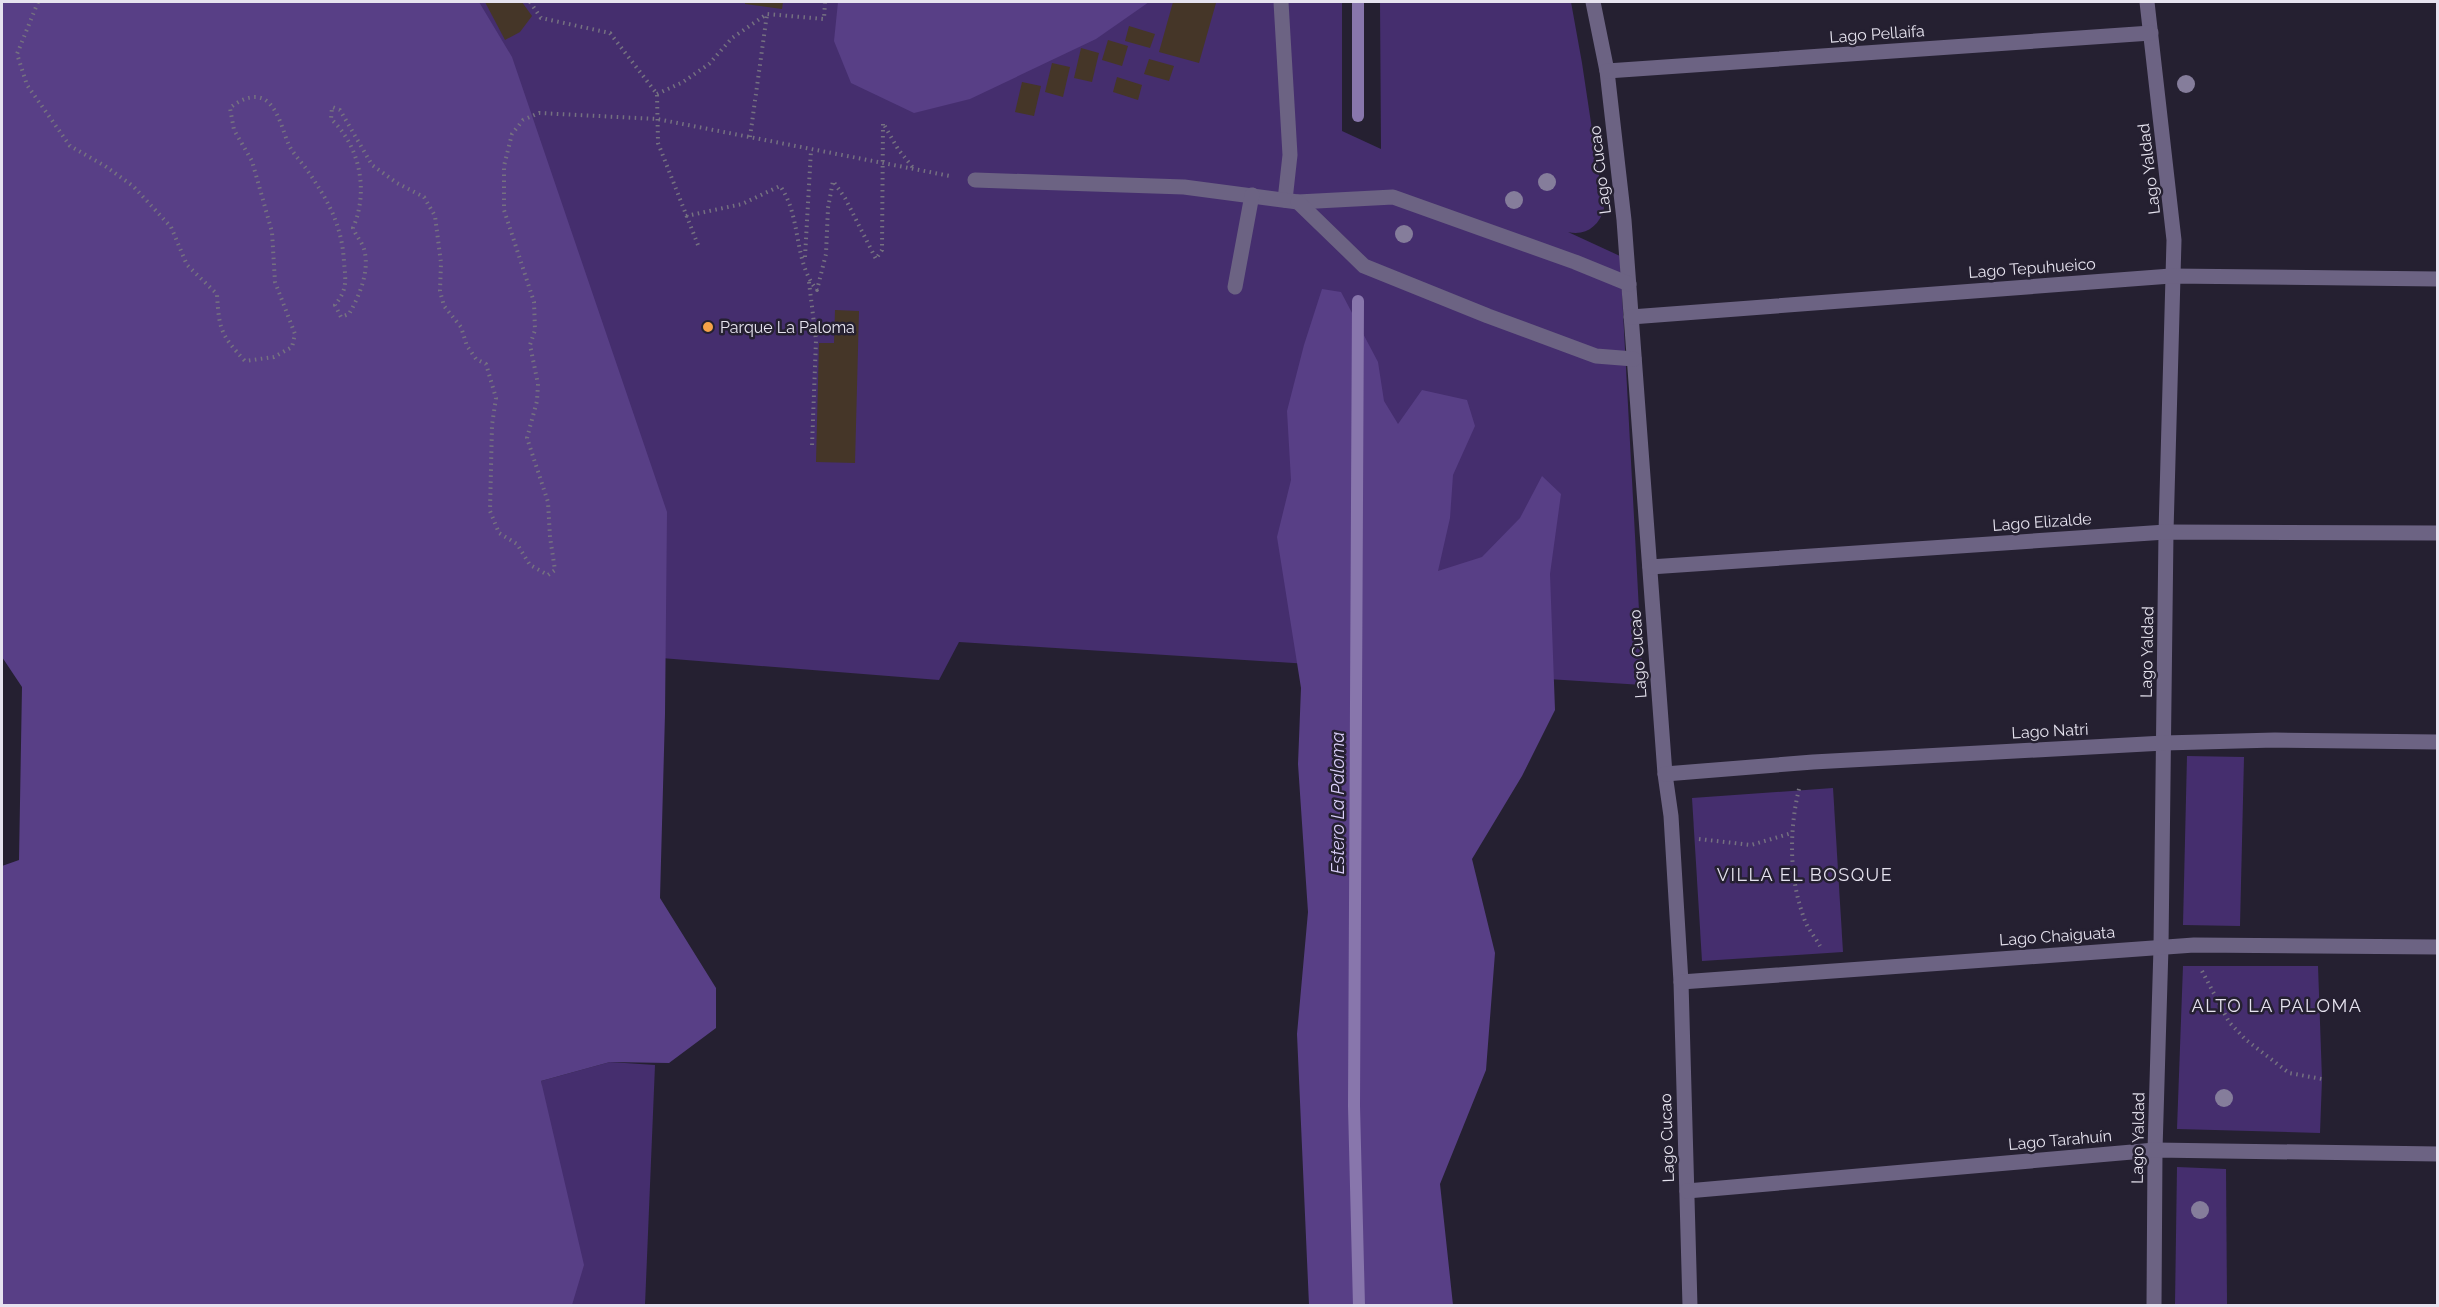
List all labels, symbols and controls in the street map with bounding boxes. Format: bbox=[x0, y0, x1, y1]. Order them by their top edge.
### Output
street label: Lago Pellaifa bbox=[1829, 21, 1925, 47]
street label: Lago Yaldad bbox=[2134, 122, 2164, 216]
street label: Lago Cucao bbox=[1585, 125, 1615, 215]
street label: Lago Tepuhueico bbox=[1968, 254, 2096, 282]
place label: Parque La Paloma bbox=[720, 318, 855, 337]
marker: Parque La Paloma bbox=[701, 320, 715, 334]
street label: Lago Elizalde bbox=[1992, 509, 2092, 535]
street label: Lago Yaldad bbox=[2137, 606, 2157, 698]
street label: Lago Cucao bbox=[1625, 609, 1651, 699]
street label: Lago Natri bbox=[2011, 719, 2089, 743]
water label: Estero La Paloma bbox=[1327, 731, 1348, 874]
district label: VILLA EL BOSQUE bbox=[1717, 864, 1893, 885]
street label: Lago Chaiguata bbox=[1998, 922, 2116, 950]
district label: ALTO LA PALOMA bbox=[2192, 995, 2362, 1016]
street label: Lago Yaldad bbox=[2128, 1092, 2148, 1184]
street label: Lago Cucao bbox=[1656, 1093, 1678, 1183]
street label: Lago Tarahuín bbox=[2007, 1126, 2113, 1154]

